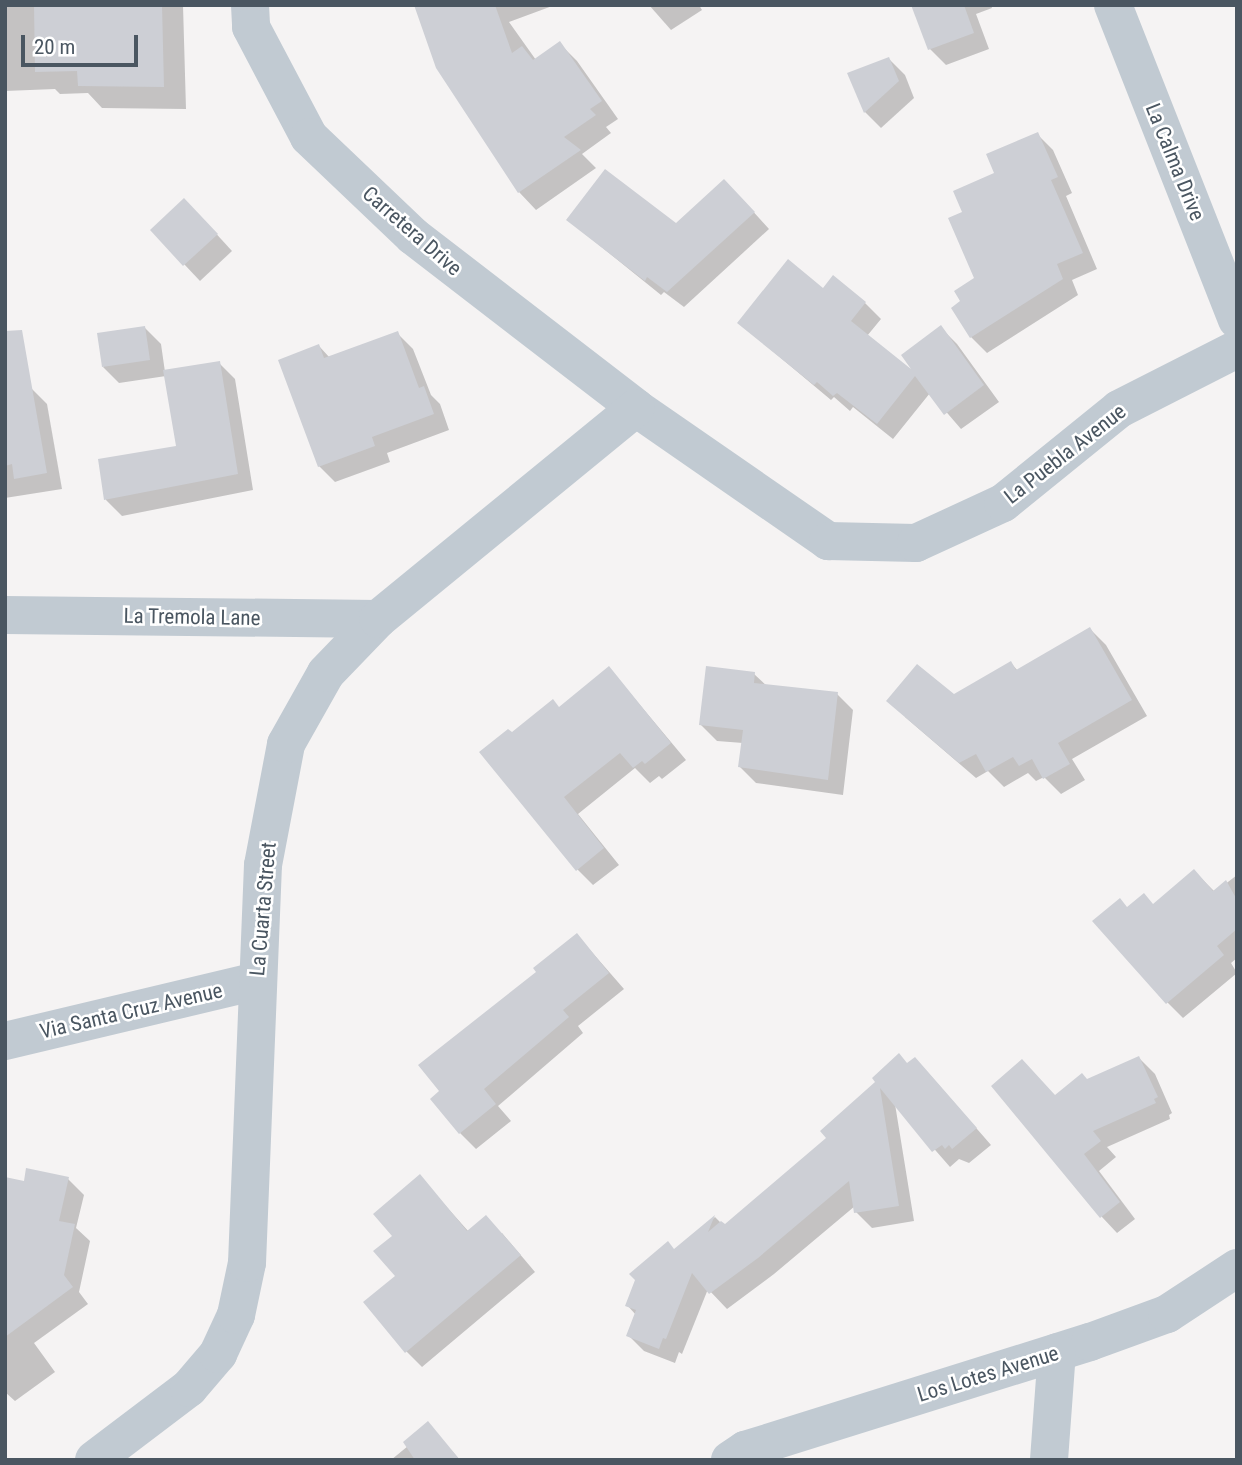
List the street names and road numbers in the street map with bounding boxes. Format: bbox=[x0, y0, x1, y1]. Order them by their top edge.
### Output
street label: La Calma Drive bbox=[1140, 100, 1210, 224]
street label: Carretera Drive bbox=[357, 181, 467, 281]
street label: La Puebla Avenue bbox=[999, 399, 1131, 509]
street label: La Tremola Lane bbox=[123, 603, 261, 631]
street label: La Cuarta Street bbox=[245, 841, 281, 977]
street label: Via Santa Cruz Avenue bbox=[37, 978, 225, 1044]
street label: Los Lotes Avenue bbox=[914, 1341, 1062, 1407]

